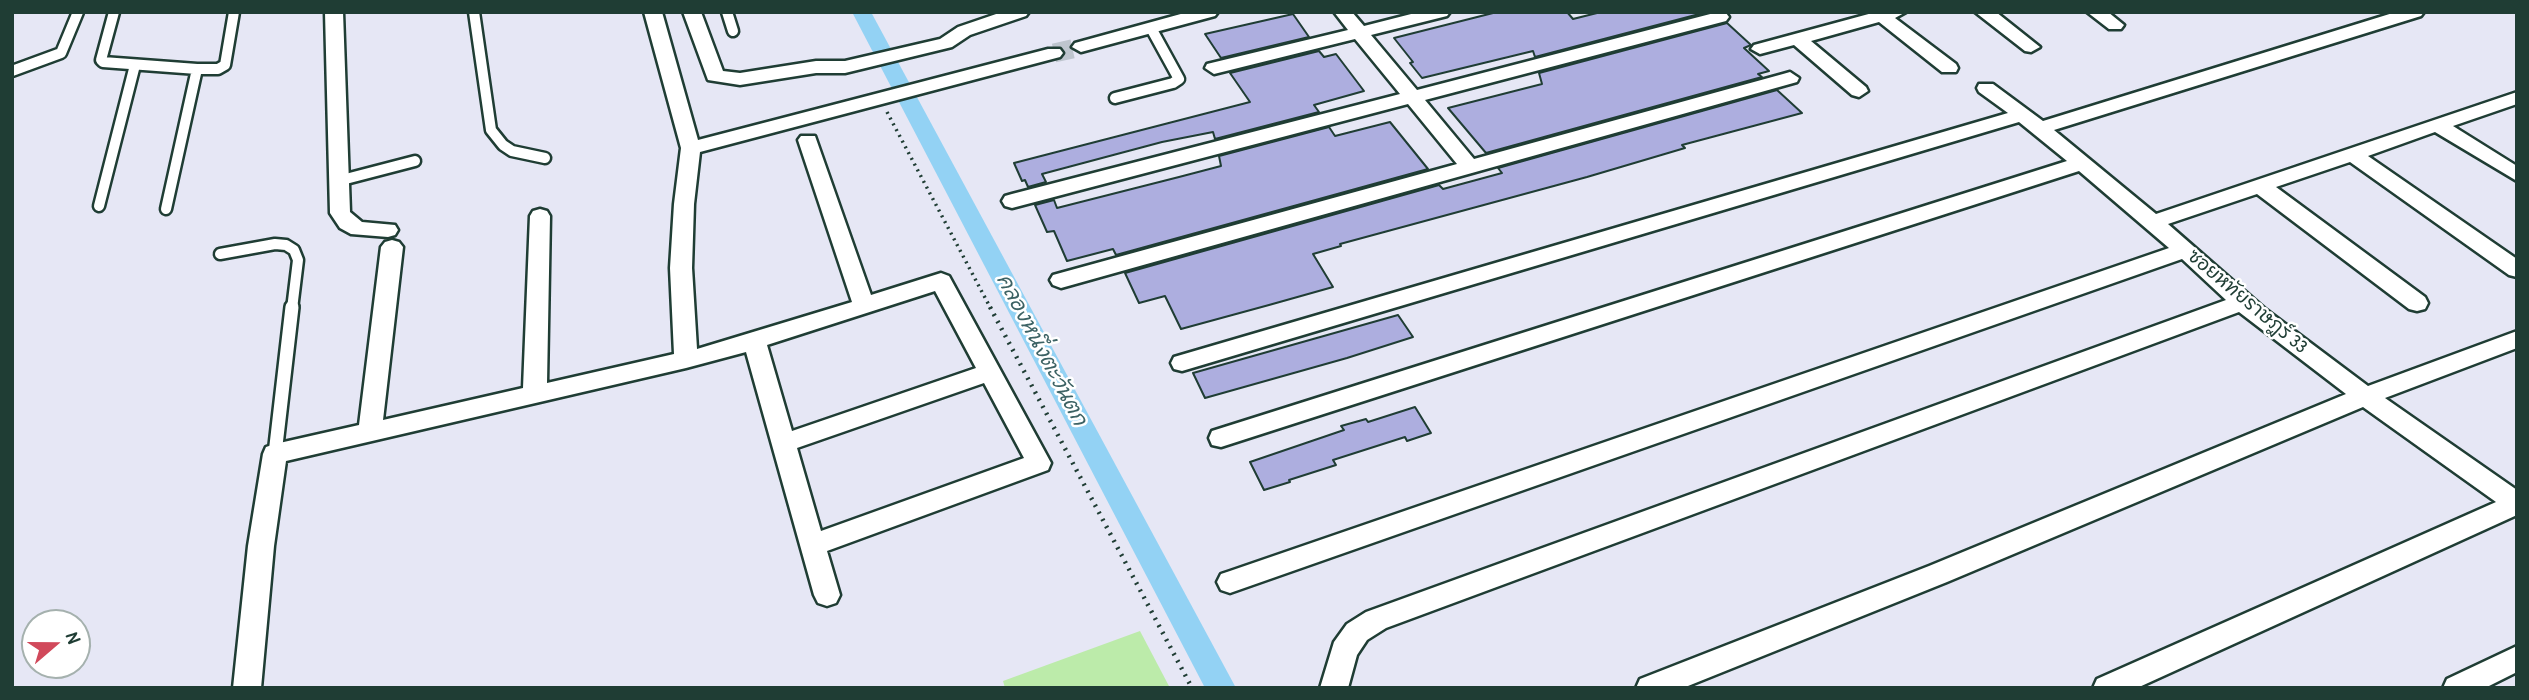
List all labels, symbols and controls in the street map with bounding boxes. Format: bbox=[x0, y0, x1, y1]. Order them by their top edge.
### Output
street label: ซอยหทัยราษฎร์ 33 bbox=[2182, 245, 2312, 359]
water label: คลองหนึ่งตะวันตก bbox=[990, 270, 1092, 430]
north arrow bbox=[21, 609, 91, 679]
text: N bbox=[60, 628, 88, 647]

